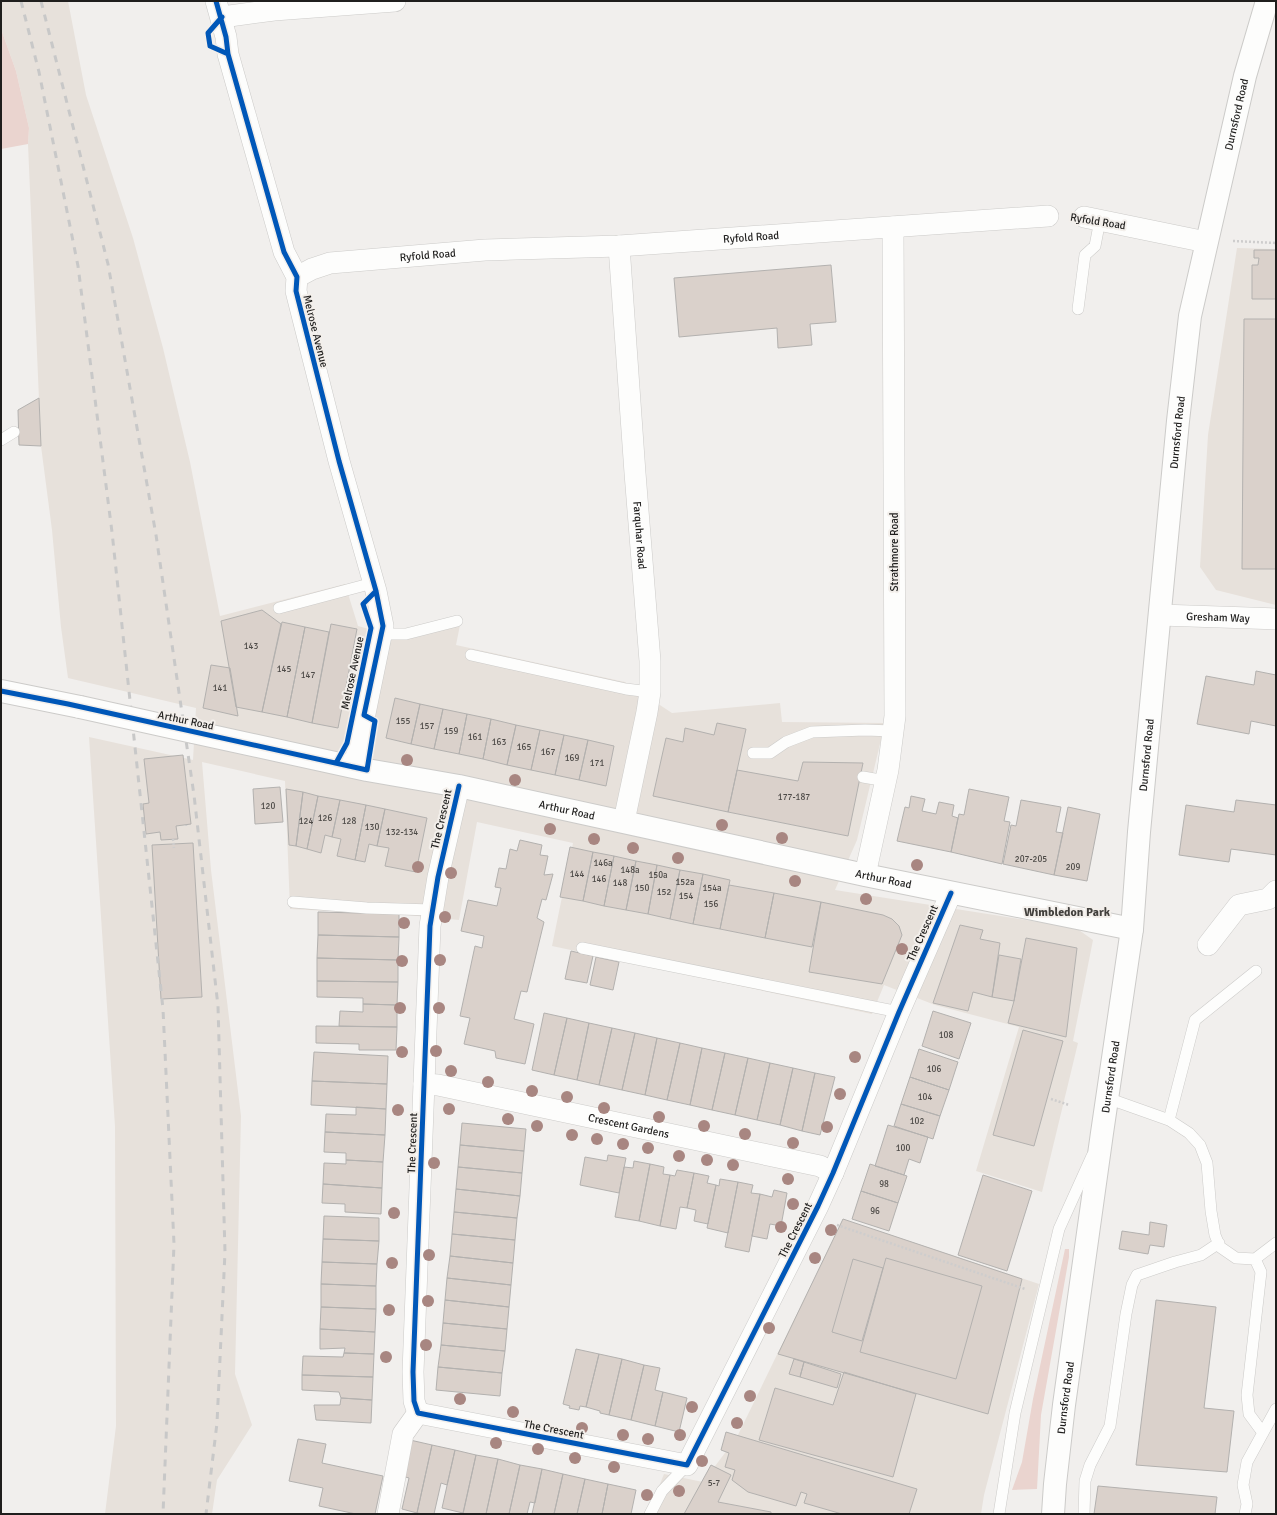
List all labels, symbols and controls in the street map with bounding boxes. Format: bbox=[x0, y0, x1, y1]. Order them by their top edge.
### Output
street label: Durnsford Road bbox=[1222, 77, 1251, 152]
street label: Ryfold Road bbox=[1069, 211, 1127, 232]
street label: Ryfold Road bbox=[723, 229, 780, 246]
street label: Ryfold Road bbox=[399, 246, 456, 264]
street label: Melrose Avenue bbox=[300, 293, 331, 369]
street label: Durnsford Road bbox=[1167, 395, 1188, 470]
street label: Farquhar Road bbox=[630, 501, 649, 570]
street label: Strathmore Road bbox=[888, 512, 901, 592]
street label: Gresham Way bbox=[1186, 610, 1251, 625]
street label: Melrose Avenue bbox=[338, 635, 367, 711]
house number: 143 bbox=[244, 641, 258, 652]
house number: 145 bbox=[277, 664, 291, 675]
house number: 147 bbox=[301, 670, 315, 681]
house number: 141 bbox=[213, 683, 227, 694]
street label: Arthur Road bbox=[157, 708, 215, 733]
house number: 155 bbox=[396, 716, 410, 727]
street label: Durnsford Road bbox=[1137, 718, 1157, 792]
house number: 157 bbox=[420, 721, 434, 732]
house number: 159 bbox=[444, 726, 458, 737]
house number: 161 bbox=[468, 732, 482, 743]
house number: 163 bbox=[492, 737, 506, 748]
house number: 165 bbox=[517, 742, 531, 753]
house number: 167 bbox=[541, 747, 555, 758]
house number: 169 bbox=[565, 753, 579, 764]
house number: 171 bbox=[590, 758, 604, 769]
street label: The Crescent bbox=[428, 788, 455, 850]
house number: 177-187 bbox=[778, 792, 810, 803]
street label: Arthur Road bbox=[538, 798, 596, 823]
house number: 120 bbox=[261, 801, 275, 812]
house number: 126 bbox=[318, 813, 332, 824]
house number: 124 bbox=[299, 816, 313, 827]
house number: 128 bbox=[342, 816, 356, 827]
house number: 130 bbox=[365, 822, 379, 833]
house number: 132-134 bbox=[386, 827, 418, 838]
house number: 207-205 bbox=[1015, 854, 1047, 865]
house number: 146a bbox=[593, 858, 613, 869]
house number: 209 bbox=[1066, 862, 1080, 873]
house number: 148a bbox=[620, 865, 640, 876]
street label: Arthur Road bbox=[854, 867, 913, 891]
house number: 144 bbox=[570, 869, 584, 880]
house number: 150a bbox=[648, 870, 668, 881]
house number: 146 bbox=[592, 874, 606, 885]
house number: 152a bbox=[675, 877, 695, 888]
house number: 148 bbox=[613, 878, 627, 889]
house number: 150 bbox=[635, 883, 649, 894]
house number: 154a bbox=[702, 883, 722, 894]
house number: 152 bbox=[657, 887, 671, 898]
house number: 154 bbox=[679, 891, 693, 902]
house number: 156 bbox=[704, 899, 718, 910]
street label: The Crescent bbox=[904, 903, 941, 964]
district label: Wimbledon Park bbox=[1024, 905, 1111, 920]
house number: 108 bbox=[939, 1030, 953, 1041]
street label: Durnsford Road bbox=[1099, 1040, 1123, 1114]
house number: 106 bbox=[927, 1064, 941, 1075]
house number: 104 bbox=[918, 1092, 932, 1103]
street label: Crescent Gardens bbox=[587, 1111, 671, 1141]
street label: The Crescent bbox=[405, 1112, 420, 1174]
house number: 102 bbox=[910, 1116, 924, 1127]
house number: 100 bbox=[896, 1143, 910, 1154]
house number: 98 bbox=[879, 1179, 889, 1190]
street label: The Crescent bbox=[776, 1200, 815, 1260]
house number: 96 bbox=[870, 1206, 880, 1217]
street label: Durnsford Road bbox=[1055, 1360, 1077, 1435]
street label: The Crescent bbox=[523, 1417, 585, 1442]
house number: 5-7 bbox=[708, 1478, 720, 1489]

